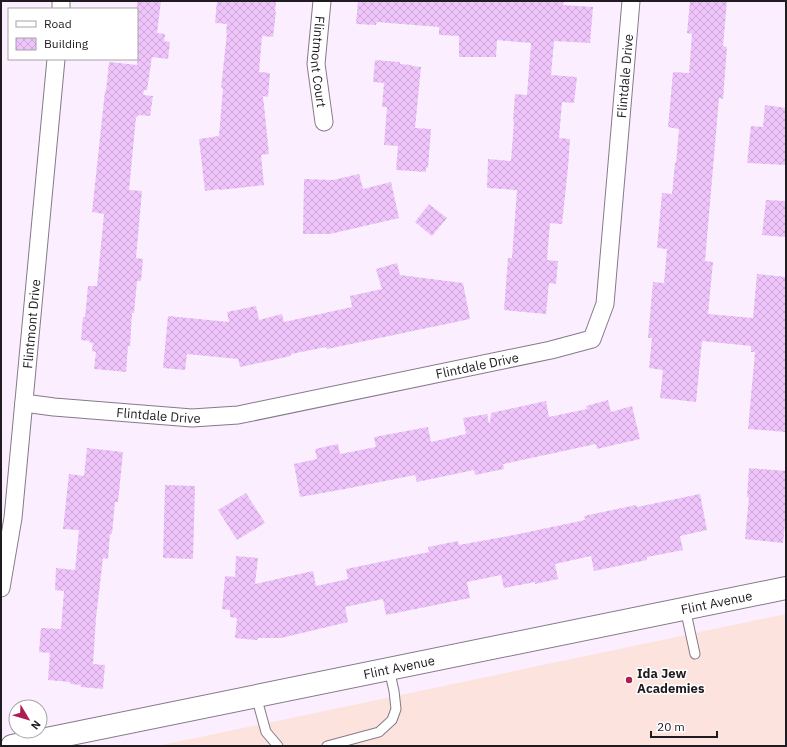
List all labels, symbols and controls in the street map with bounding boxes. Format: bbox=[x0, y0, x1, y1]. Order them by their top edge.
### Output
legend bbox=[8, 8, 138, 60]
street label: Flintmont Court bbox=[307, 15, 330, 108]
text: Road bbox=[44, 16, 72, 31]
street label: Flintdale Drive bbox=[613, 33, 637, 119]
text: Building bbox=[44, 36, 89, 51]
street label: Flintmont Drive bbox=[19, 278, 44, 369]
street label: Flintdale Drive bbox=[434, 349, 520, 383]
street label: Flintdale Drive bbox=[116, 404, 201, 427]
street label: Flint Avenue bbox=[679, 587, 754, 618]
street label: Flint Avenue bbox=[362, 652, 436, 683]
place label: Ida Jew Academies bbox=[637, 665, 705, 697]
marker: Ida Jew Academies bbox=[624, 675, 634, 685]
north arrow bbox=[8, 699, 48, 739]
scale bar bbox=[651, 713, 717, 739]
text: N bbox=[28, 718, 44, 733]
text: 20 m bbox=[657, 719, 685, 734]

